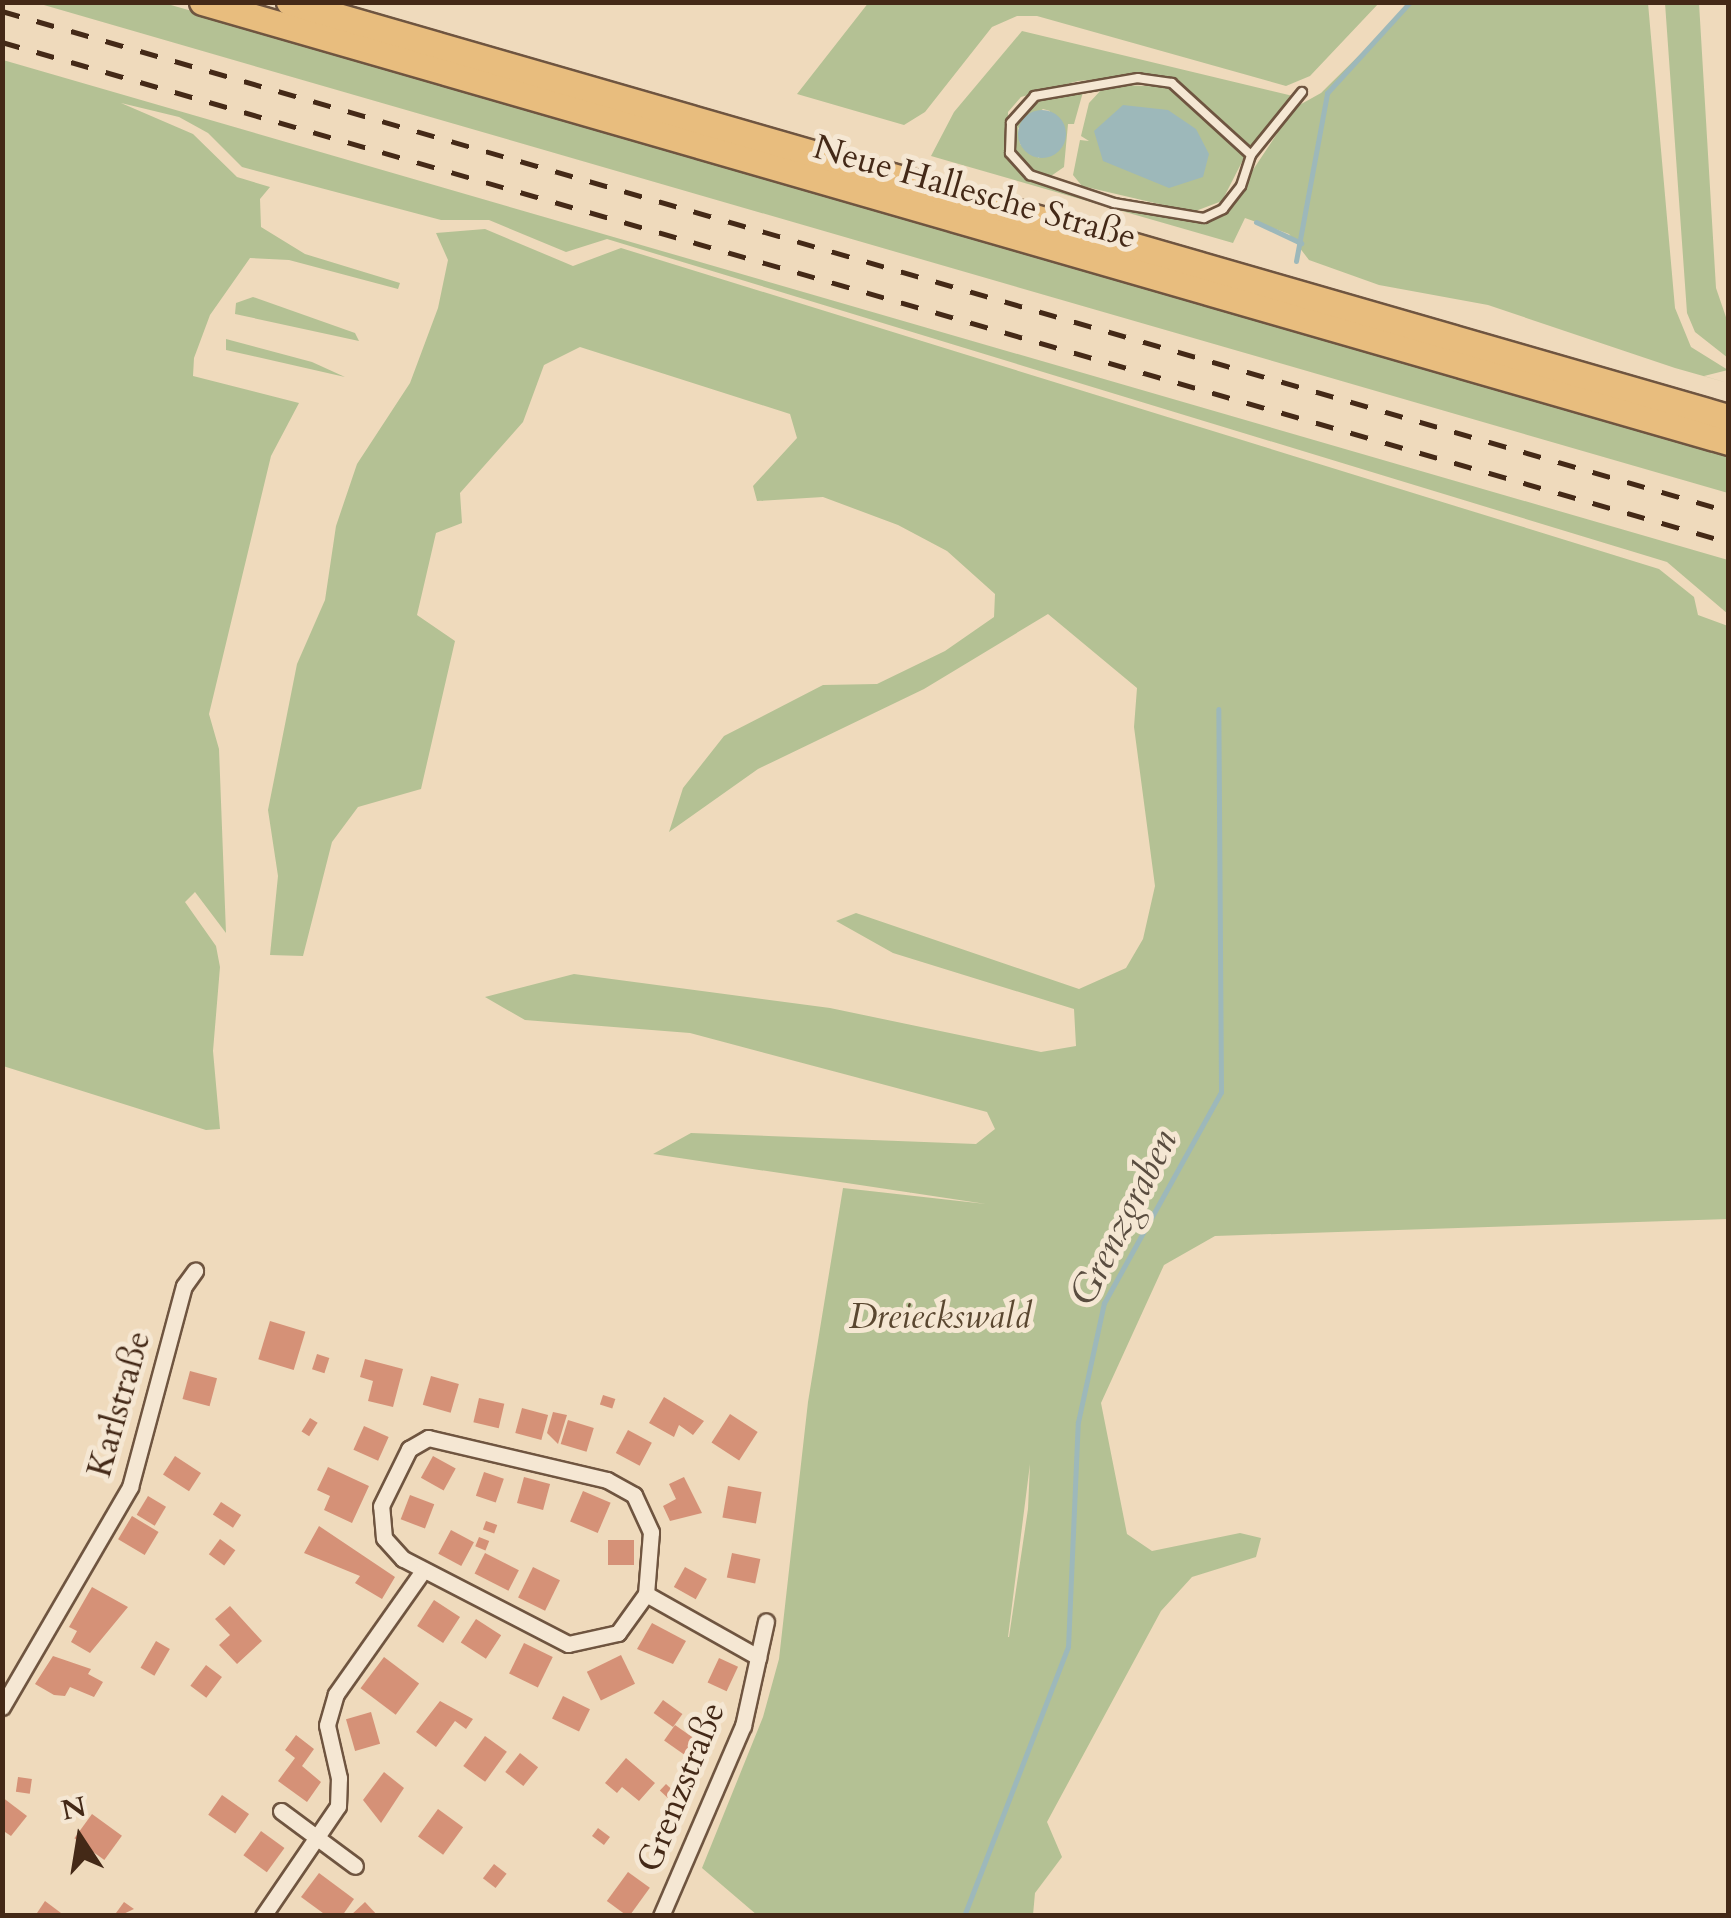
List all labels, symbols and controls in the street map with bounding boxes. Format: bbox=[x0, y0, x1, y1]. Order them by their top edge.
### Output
street label: Neue Hallesche Straße bbox=[809, 126, 1141, 258]
water label: Grenzgraben bbox=[1060, 1123, 1188, 1313]
park label: Dreieckswald bbox=[849, 1296, 1031, 1338]
street label: Karlstraße bbox=[78, 1326, 160, 1482]
street label: Grenzstraße bbox=[628, 1696, 734, 1878]
north arrow bbox=[30, 1788, 130, 1888]
text: N bbox=[58, 1788, 90, 1830]

